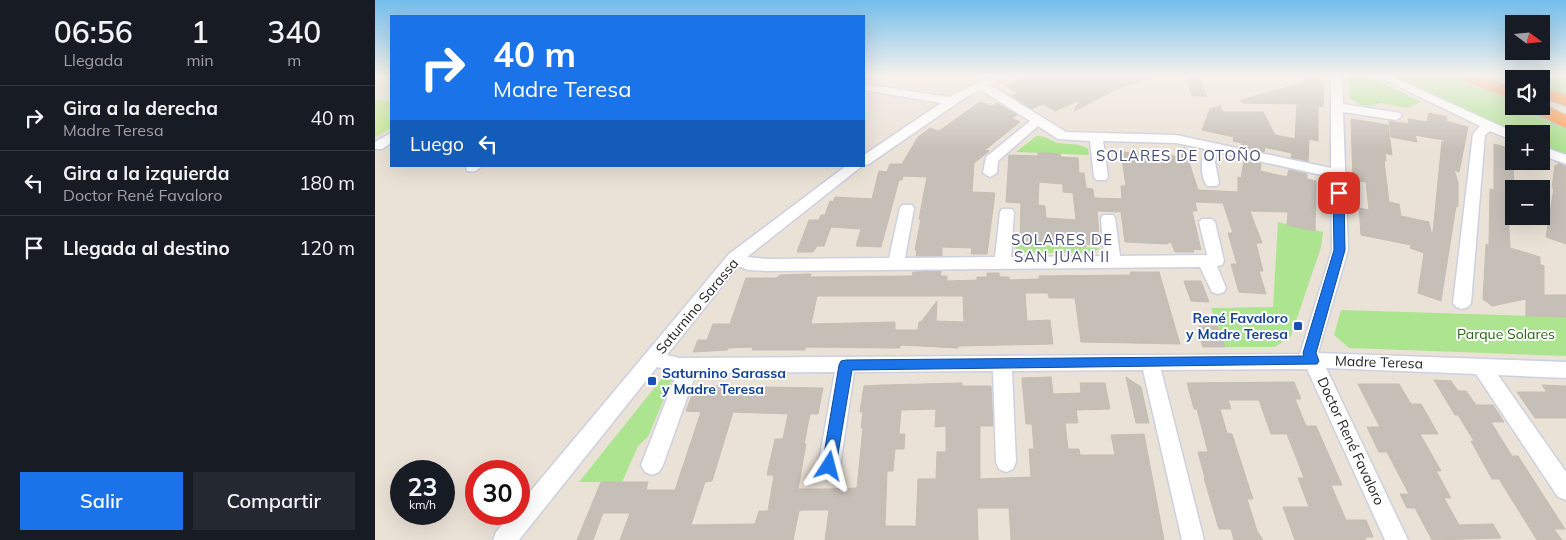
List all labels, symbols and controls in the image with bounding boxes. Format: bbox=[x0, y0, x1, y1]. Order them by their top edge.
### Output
text: 06:56 bbox=[54, 13, 133, 51]
text: 1 bbox=[191, 13, 209, 51]
text: 340 bbox=[267, 13, 321, 51]
north arrow bbox=[1505, 15, 1550, 60]
map controls bbox=[1505, 15, 1550, 225]
text: 40 m bbox=[493, 32, 576, 76]
icon: right bbox=[410, 35, 475, 100]
text: Llegada bbox=[63, 50, 123, 70]
text: min bbox=[186, 50, 214, 70]
text: m bbox=[287, 50, 301, 70]
button: sound bbox=[1505, 70, 1550, 115]
text: Madre Teresa bbox=[493, 75, 631, 103]
text: Gira a la derecha bbox=[63, 96, 218, 120]
icon: right bbox=[20, 104, 48, 132]
text: 40 m bbox=[311, 106, 355, 130]
text: Madre Teresa bbox=[63, 120, 164, 140]
button: + bbox=[1505, 125, 1550, 170]
icon: left bbox=[474, 130, 502, 158]
text: Luego bbox=[410, 132, 464, 156]
district label: SOLARES DE OTOÑO bbox=[1096, 146, 1262, 165]
text: Gira a la izquierda bbox=[63, 161, 229, 185]
icon: left bbox=[20, 169, 48, 197]
text: 180 m bbox=[299, 171, 355, 195]
pin bbox=[1318, 172, 1360, 214]
icon: arrive bbox=[1325, 179, 1353, 207]
button: − bbox=[1505, 180, 1550, 225]
text: Doctor René Favaloro bbox=[63, 185, 222, 205]
district label: SOLARES DE SAN JUAN II bbox=[1011, 230, 1113, 266]
icon: arrive bbox=[20, 234, 48, 262]
text: Llegada al destino bbox=[63, 236, 230, 260]
text: 120 m bbox=[299, 236, 355, 260]
street label: Saturnino Sarassa bbox=[652, 254, 742, 358]
place label: René Favaloro y Madre Teresa bbox=[1185, 309, 1288, 343]
marker: René Favaloro y Madre Teresa bbox=[1292, 320, 1304, 332]
park label: Parque Solares bbox=[1457, 325, 1555, 343]
street label: Madre Teresa bbox=[1335, 351, 1423, 373]
place label: Saturnino Sarassa y Madre Teresa bbox=[661, 364, 786, 398]
street label: Doctor René Favaloro bbox=[1313, 374, 1389, 508]
marker: Saturnino Sarassa y Madre Teresa bbox=[646, 375, 658, 387]
position arrow bbox=[802, 439, 854, 491]
speed limit sign: 30 bbox=[465, 460, 530, 525]
text: 23 bbox=[407, 471, 438, 502]
button: Salir bbox=[20, 472, 183, 530]
button: Compartir bbox=[193, 472, 355, 530]
text: km/h bbox=[409, 497, 436, 512]

